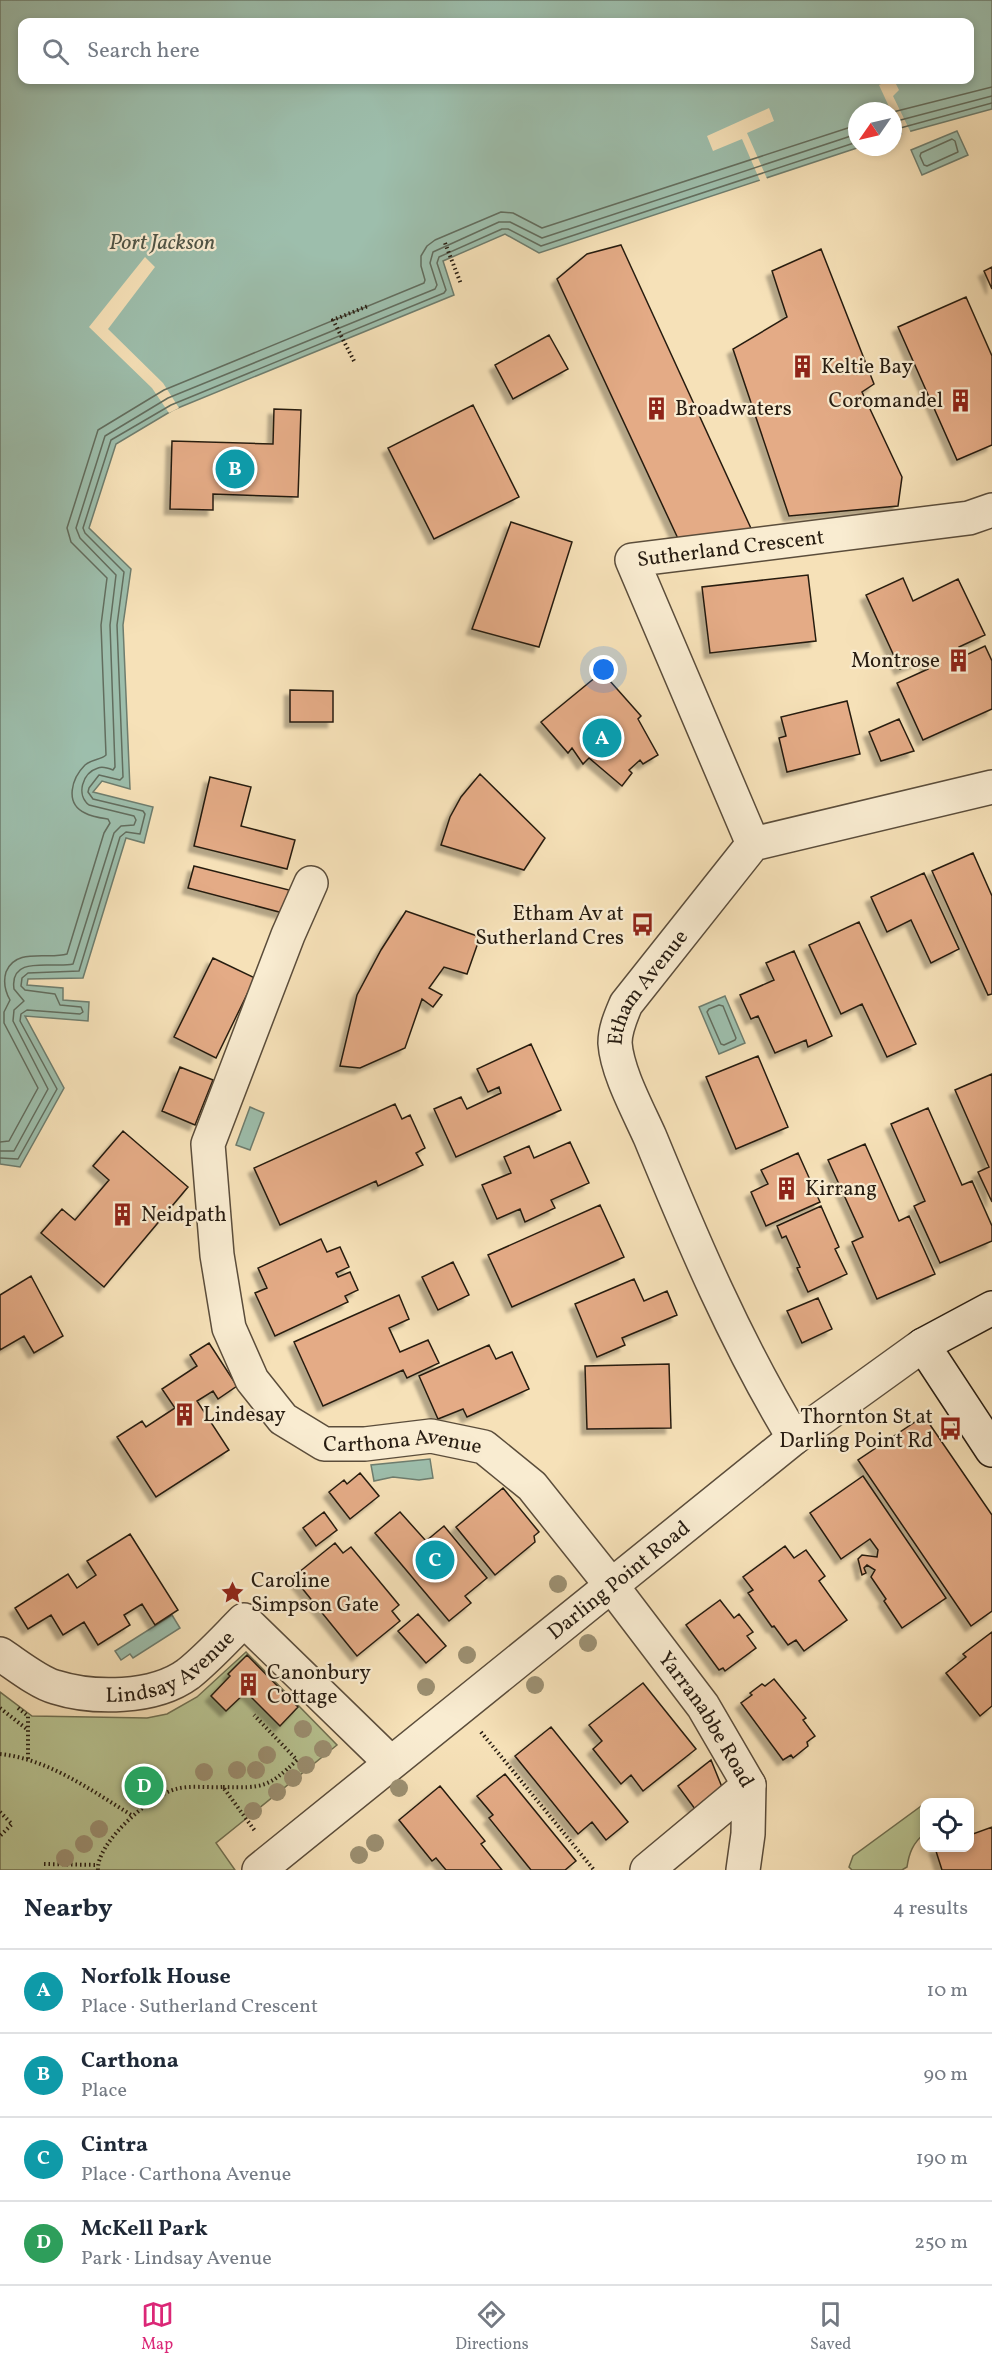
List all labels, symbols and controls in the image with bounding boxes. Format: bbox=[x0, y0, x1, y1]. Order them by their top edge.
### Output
search box bbox=[18, 18, 974, 84]
icon: search bbox=[39, 35, 72, 68]
text: Search here bbox=[87, 36, 200, 67]
north arrow bbox=[848, 102, 902, 156]
water label: Port Jackson bbox=[109, 228, 215, 259]
building icon: Keltie Bay bbox=[790, 353, 816, 379]
place label: Keltie Bay bbox=[821, 353, 913, 382]
place label: Coromandel bbox=[828, 387, 943, 416]
building icon: Coromandel bbox=[948, 387, 974, 413]
building icon: Broadwaters bbox=[644, 395, 670, 421]
place label: Broadwaters bbox=[675, 395, 792, 424]
pin: B bbox=[216, 446, 254, 492]
street label: Sutherland Crescent bbox=[636, 523, 826, 575]
place label: Montrose bbox=[851, 647, 940, 676]
building icon: Montrose bbox=[945, 647, 971, 673]
your location bbox=[589, 655, 618, 684]
pin: A bbox=[582, 716, 622, 760]
place label: Etham Av at Sutherland Cres bbox=[475, 900, 624, 953]
bus stop icon: Etham Av at Sutherland Cres bbox=[629, 912, 655, 938]
street label: Etham Avenue bbox=[602, 924, 696, 1046]
building icon: Kirrang bbox=[774, 1175, 800, 1201]
place label: Kirrang bbox=[805, 1175, 877, 1204]
building icon: Neidpath bbox=[110, 1201, 136, 1227]
place label: Neidpath bbox=[141, 1201, 227, 1230]
building icon: Lindesay bbox=[172, 1401, 198, 1427]
place label: Lindesay bbox=[203, 1401, 286, 1430]
place label: Thornton St at Darling Point Rd bbox=[779, 1403, 933, 1456]
bus stop icon: Thornton St at Darling Point Rd bbox=[938, 1415, 964, 1441]
street label: Carthona Avenue bbox=[323, 1423, 484, 1462]
street label: Darling Point Road bbox=[542, 1514, 697, 1647]
pin: C bbox=[416, 1538, 454, 1582]
place label: Caroline Simpson Gate bbox=[251, 1567, 379, 1620]
place icon: Caroline Simpson Gate bbox=[220, 1579, 246, 1605]
street label: Lindsay Avenue bbox=[105, 1625, 242, 1711]
street label: Yarranabbe Road bbox=[650, 1646, 761, 1794]
place label: Canonbury Cottage bbox=[267, 1659, 372, 1712]
building icon: Canonbury Cottage bbox=[236, 1671, 262, 1697]
pin: D bbox=[124, 1764, 164, 1808]
map controls bbox=[920, 1798, 974, 1852]
button: locate bbox=[920, 1798, 974, 1852]
text: Nearby bbox=[24, 1891, 113, 1927]
text: 4 results bbox=[893, 1895, 968, 1923]
text: Norfolk House bbox=[81, 1962, 231, 1993]
text: A bbox=[36, 1977, 51, 2005]
text: 10 m bbox=[927, 1977, 968, 2005]
text: Place · Sutherland Crescent bbox=[81, 1993, 318, 2021]
text: Carthona bbox=[81, 2046, 179, 2077]
text: B bbox=[37, 2061, 50, 2089]
text: 90 m bbox=[924, 2061, 968, 2089]
text: Place bbox=[81, 2077, 127, 2105]
text: Cintra bbox=[81, 2130, 148, 2161]
text: C bbox=[37, 2145, 50, 2173]
text: 190 m bbox=[916, 2145, 968, 2173]
text: Place · Carthona Avenue bbox=[81, 2161, 291, 2189]
text: McKell Park bbox=[81, 2214, 208, 2245]
text: D bbox=[36, 2229, 51, 2257]
text: 250 m bbox=[914, 2229, 968, 2257]
text: Park · Lindsay Avenue bbox=[81, 2245, 272, 2273]
tab: Map bbox=[141, 2298, 174, 2356]
tab: Directions bbox=[455, 2298, 529, 2356]
tab: Saved bbox=[810, 2298, 851, 2356]

